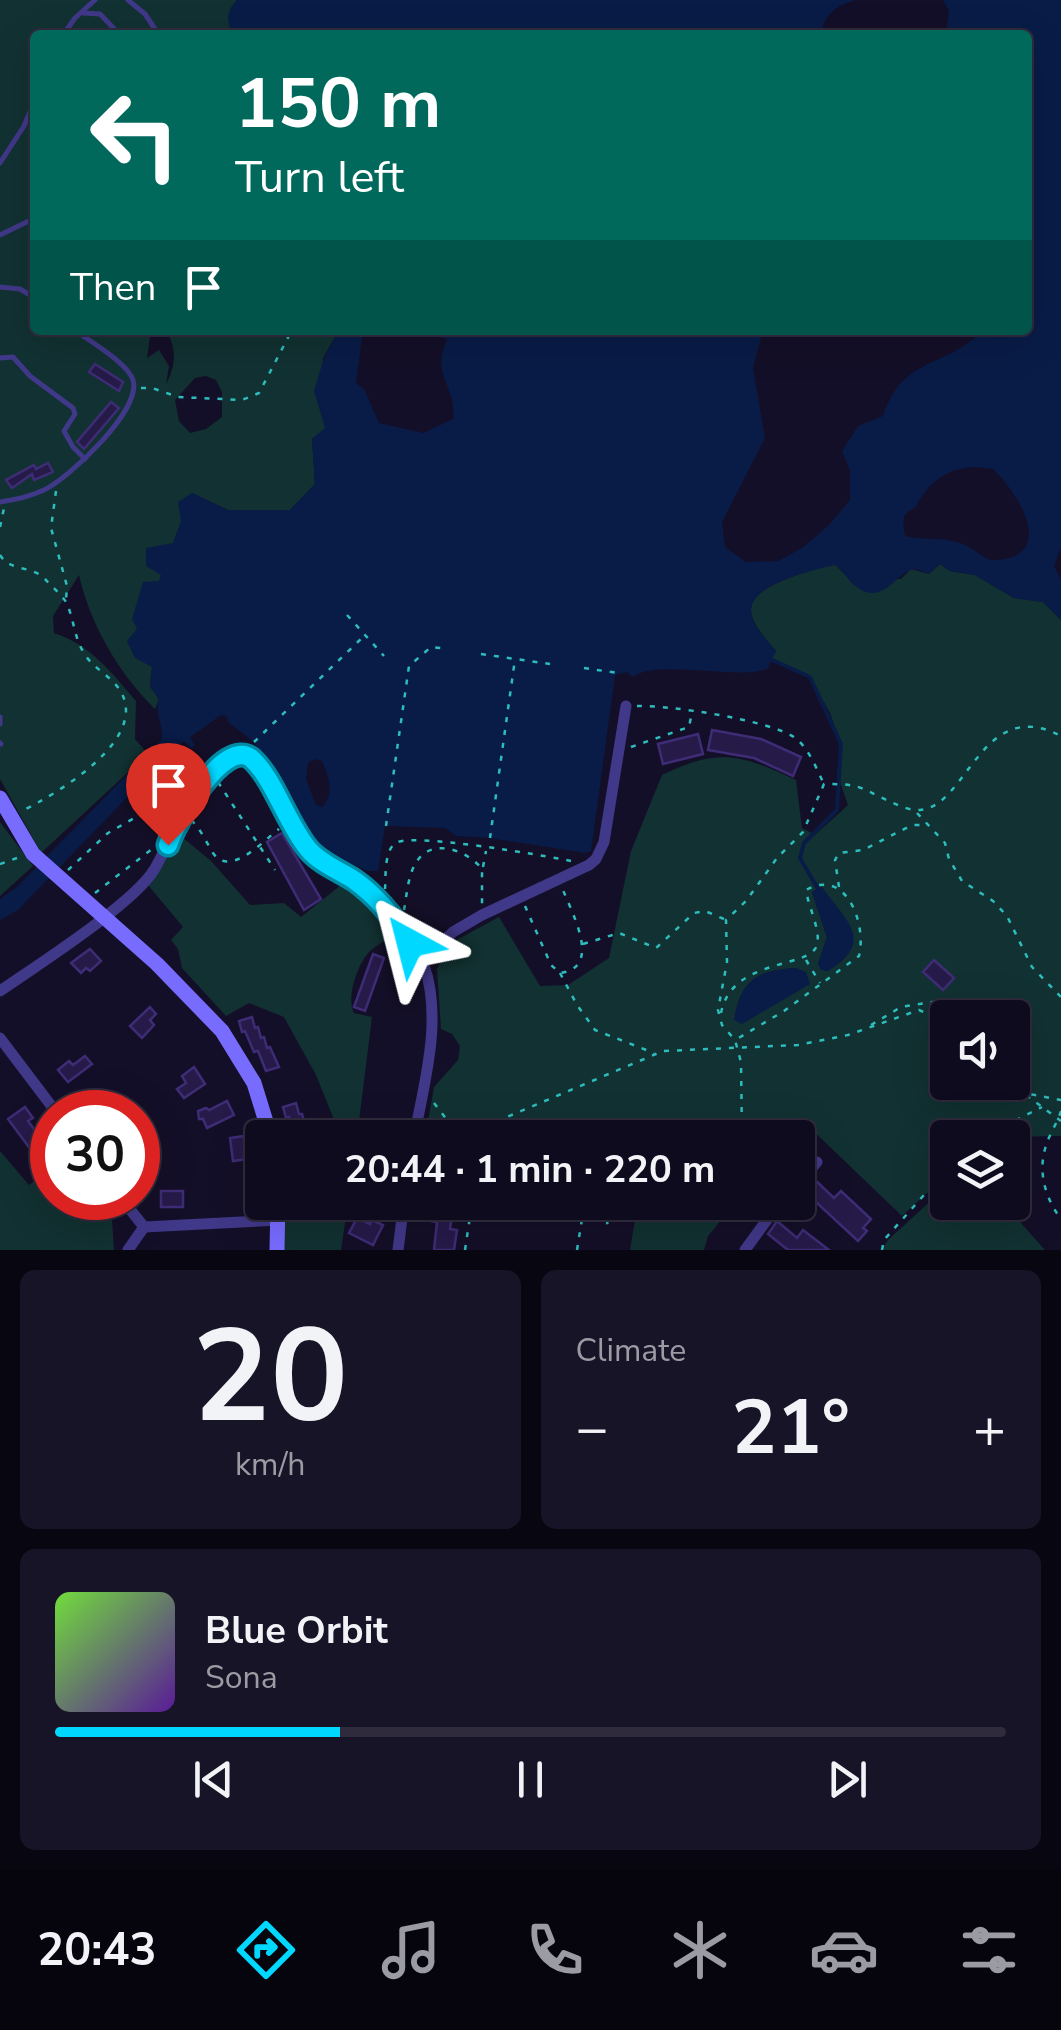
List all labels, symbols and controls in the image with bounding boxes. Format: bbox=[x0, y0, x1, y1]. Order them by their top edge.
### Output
text: 150 m bbox=[235, 56, 441, 152]
icon: left bbox=[70, 70, 200, 200]
text: Turn left bbox=[235, 147, 404, 208]
icon: arrive bbox=[176, 260, 231, 315]
text: Then bbox=[70, 262, 156, 313]
pin bbox=[126, 743, 211, 846]
icon: arrive bbox=[141, 758, 196, 813]
position arrow bbox=[358, 891, 462, 995]
map controls bbox=[930, 1000, 1030, 1220]
button: sound bbox=[930, 1000, 1030, 1100]
speed limit sign: 30 bbox=[30, 1090, 160, 1220]
button: layers bbox=[930, 1120, 1030, 1220]
text: 20:44 · 1 min · 220 m bbox=[345, 1144, 715, 1195]
text: 20 bbox=[192, 1289, 348, 1466]
text: Climate bbox=[576, 1329, 686, 1372]
text: 21° bbox=[732, 1377, 850, 1479]
text: − bbox=[576, 1391, 609, 1466]
text: + bbox=[973, 1391, 1006, 1466]
text: km/h bbox=[235, 1443, 306, 1486]
text: Blue Orbit bbox=[205, 1605, 388, 1656]
text: Sona bbox=[205, 1656, 278, 1699]
icon: previous bbox=[186, 1752, 241, 1807]
icon: pause bbox=[503, 1752, 558, 1807]
icon: next bbox=[820, 1752, 875, 1807]
icon: directions bbox=[231, 1915, 301, 1985]
icon: music bbox=[376, 1915, 446, 1985]
icon: phone bbox=[520, 1915, 590, 1985]
icon: climate bbox=[665, 1915, 735, 1985]
icon: car bbox=[809, 1915, 879, 1985]
icon: filters bbox=[954, 1915, 1024, 1985]
text: 20:43 bbox=[37, 1920, 156, 1981]

